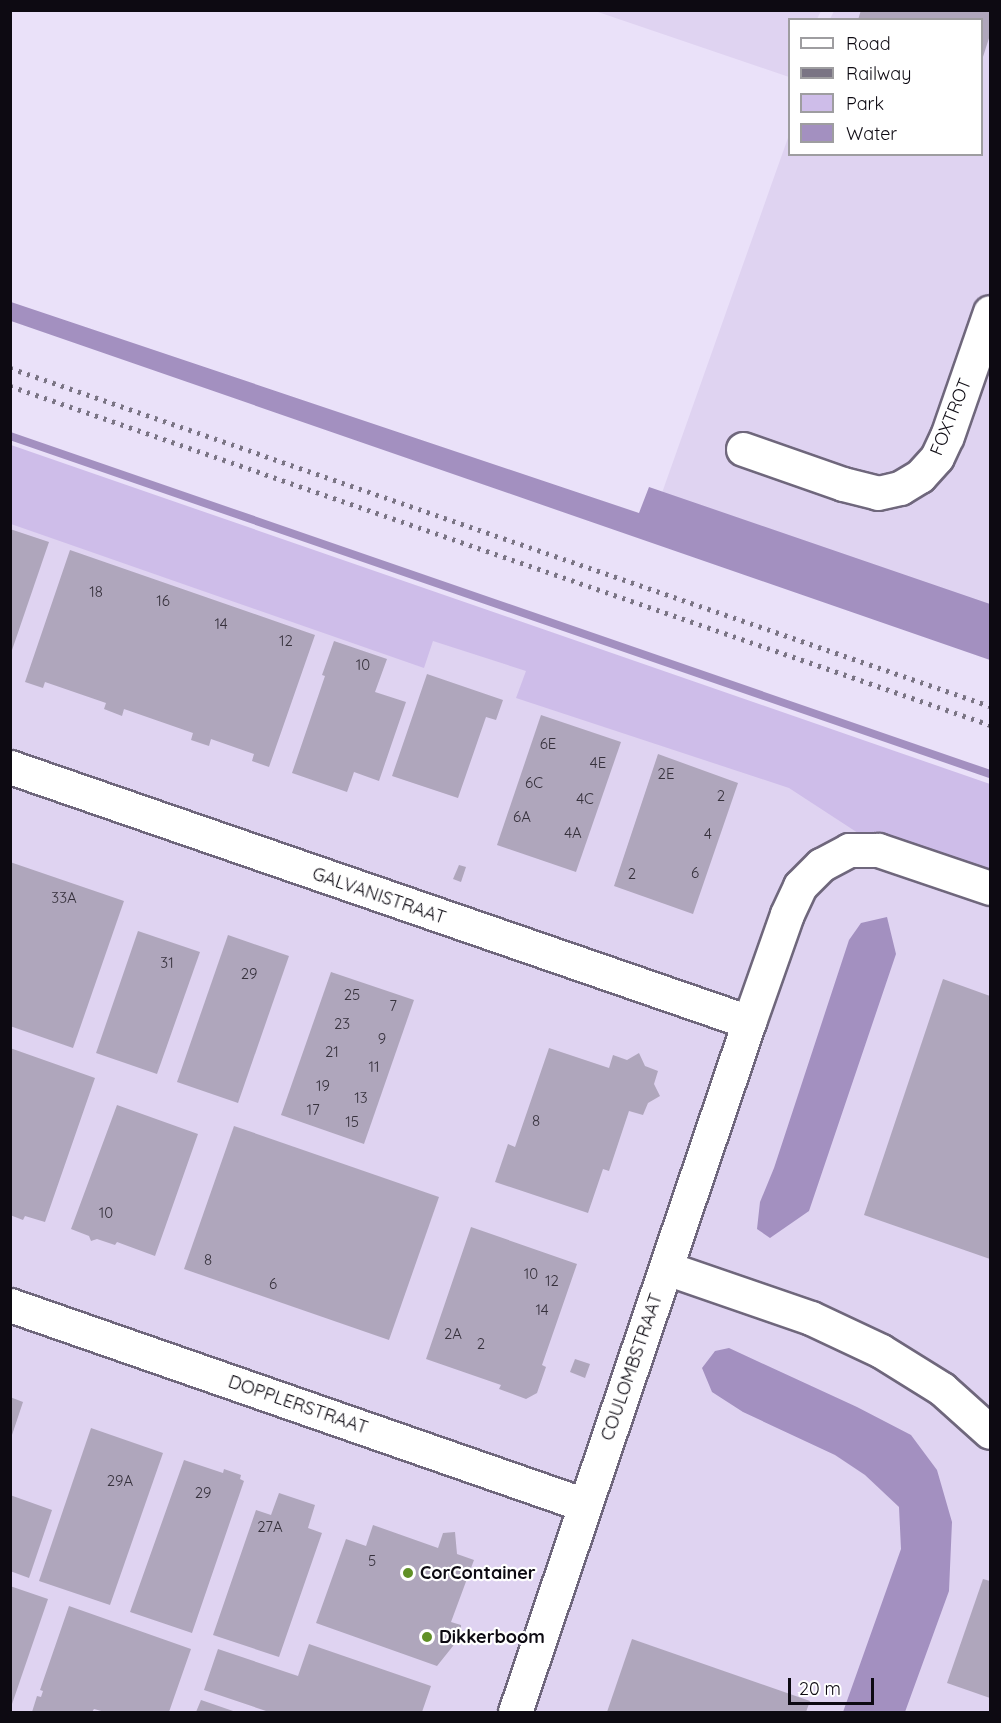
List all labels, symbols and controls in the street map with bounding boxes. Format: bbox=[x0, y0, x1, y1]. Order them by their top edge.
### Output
legend bbox=[788, 18, 983, 156]
text: Road bbox=[846, 32, 891, 55]
text: Railway bbox=[846, 62, 912, 85]
text: Park bbox=[846, 92, 884, 115]
text: Water bbox=[846, 122, 897, 145]
street label: FOXTROT bbox=[926, 375, 976, 459]
house number: 18 bbox=[89, 583, 103, 601]
house number: 16 bbox=[156, 592, 170, 610]
house number: 14 bbox=[214, 615, 228, 633]
house number: 12 bbox=[279, 632, 293, 650]
house number: 10 bbox=[356, 656, 370, 674]
house number: 6E bbox=[540, 735, 556, 753]
house number: 4E bbox=[590, 754, 606, 772]
house number: 2E bbox=[658, 765, 674, 783]
house number: 6C bbox=[525, 774, 543, 792]
house number: 2 bbox=[717, 787, 725, 805]
house number: 4C bbox=[576, 790, 594, 808]
house number: 6A bbox=[513, 808, 531, 826]
house number: 4A bbox=[564, 824, 582, 842]
house number: 4 bbox=[704, 825, 712, 843]
street label: GALVANISTRAAT bbox=[309, 863, 449, 929]
house number: 6 bbox=[691, 864, 699, 882]
house number: 2 bbox=[628, 865, 636, 883]
house number: 33A bbox=[51, 889, 77, 907]
house number: 31 bbox=[160, 954, 174, 972]
house number: 29 bbox=[241, 965, 257, 983]
house number: 25 bbox=[344, 986, 360, 1004]
house number: 7 bbox=[389, 997, 397, 1015]
house number: 23 bbox=[334, 1015, 350, 1033]
house number: 9 bbox=[378, 1030, 386, 1048]
house number: 21 bbox=[325, 1043, 339, 1061]
house number: 11 bbox=[368, 1058, 380, 1076]
house number: 19 bbox=[316, 1077, 330, 1095]
house number: 13 bbox=[354, 1089, 368, 1107]
house number: 17 bbox=[306, 1101, 320, 1119]
house number: 8 bbox=[532, 1112, 540, 1130]
house number: 15 bbox=[345, 1113, 359, 1131]
house number: 10 bbox=[99, 1204, 113, 1222]
house number: 8 bbox=[204, 1251, 212, 1269]
house number: 10 bbox=[524, 1265, 538, 1283]
house number: 12 bbox=[545, 1272, 559, 1290]
house number: 6 bbox=[269, 1275, 277, 1293]
street label: COULOMBSTRAAT bbox=[597, 1290, 667, 1444]
house number: 14 bbox=[535, 1301, 549, 1319]
house number: 2A bbox=[444, 1325, 462, 1343]
house number: 2 bbox=[477, 1335, 485, 1353]
street label: DOPPLERSTRAAT bbox=[225, 1371, 371, 1439]
house number: 29A bbox=[107, 1472, 133, 1490]
house number: 29 bbox=[195, 1484, 211, 1502]
house number: 27A bbox=[257, 1518, 283, 1536]
house number: 5 bbox=[368, 1552, 376, 1570]
place label: CorContainer bbox=[420, 1562, 536, 1584]
marker: CorContainer bbox=[401, 1566, 415, 1580]
place label: Dikkerboom bbox=[439, 1626, 545, 1648]
marker: Dikkerboom bbox=[420, 1630, 434, 1644]
scale bar bbox=[791, 1666, 876, 1704]
text: 20 m bbox=[799, 1677, 841, 1700]

